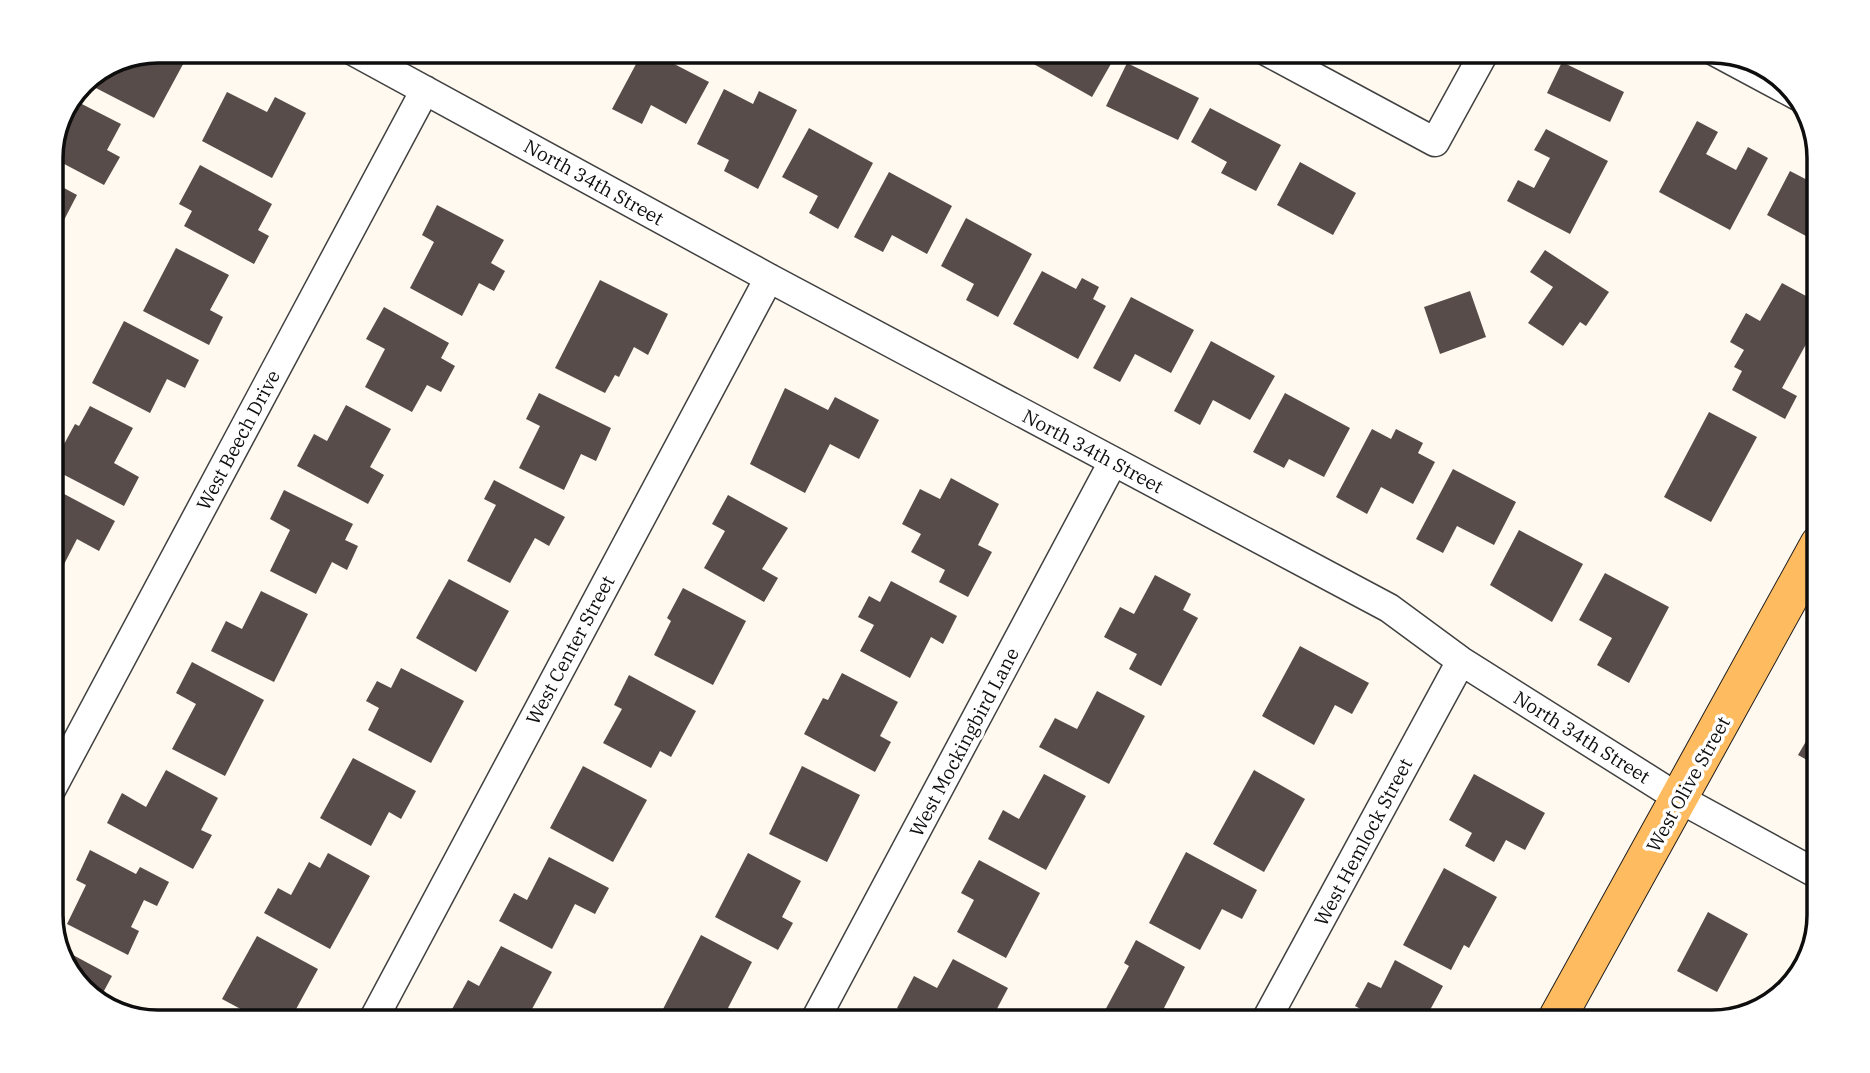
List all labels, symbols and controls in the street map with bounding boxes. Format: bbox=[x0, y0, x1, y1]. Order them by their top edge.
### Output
street label: North 34th Street bbox=[520, 134, 668, 230]
street label: West Beech Drive bbox=[191, 366, 285, 514]
street label: North 34th Street bbox=[1018, 404, 1168, 498]
street label: West Center Street bbox=[521, 571, 620, 729]
street label: West Mockingbird Lane bbox=[904, 643, 1024, 841]
street label: North 34th Street bbox=[1509, 685, 1655, 789]
street label: West Olive Street bbox=[1641, 712, 1735, 856]
street label: West Hemlock Street bbox=[1309, 754, 1418, 930]

